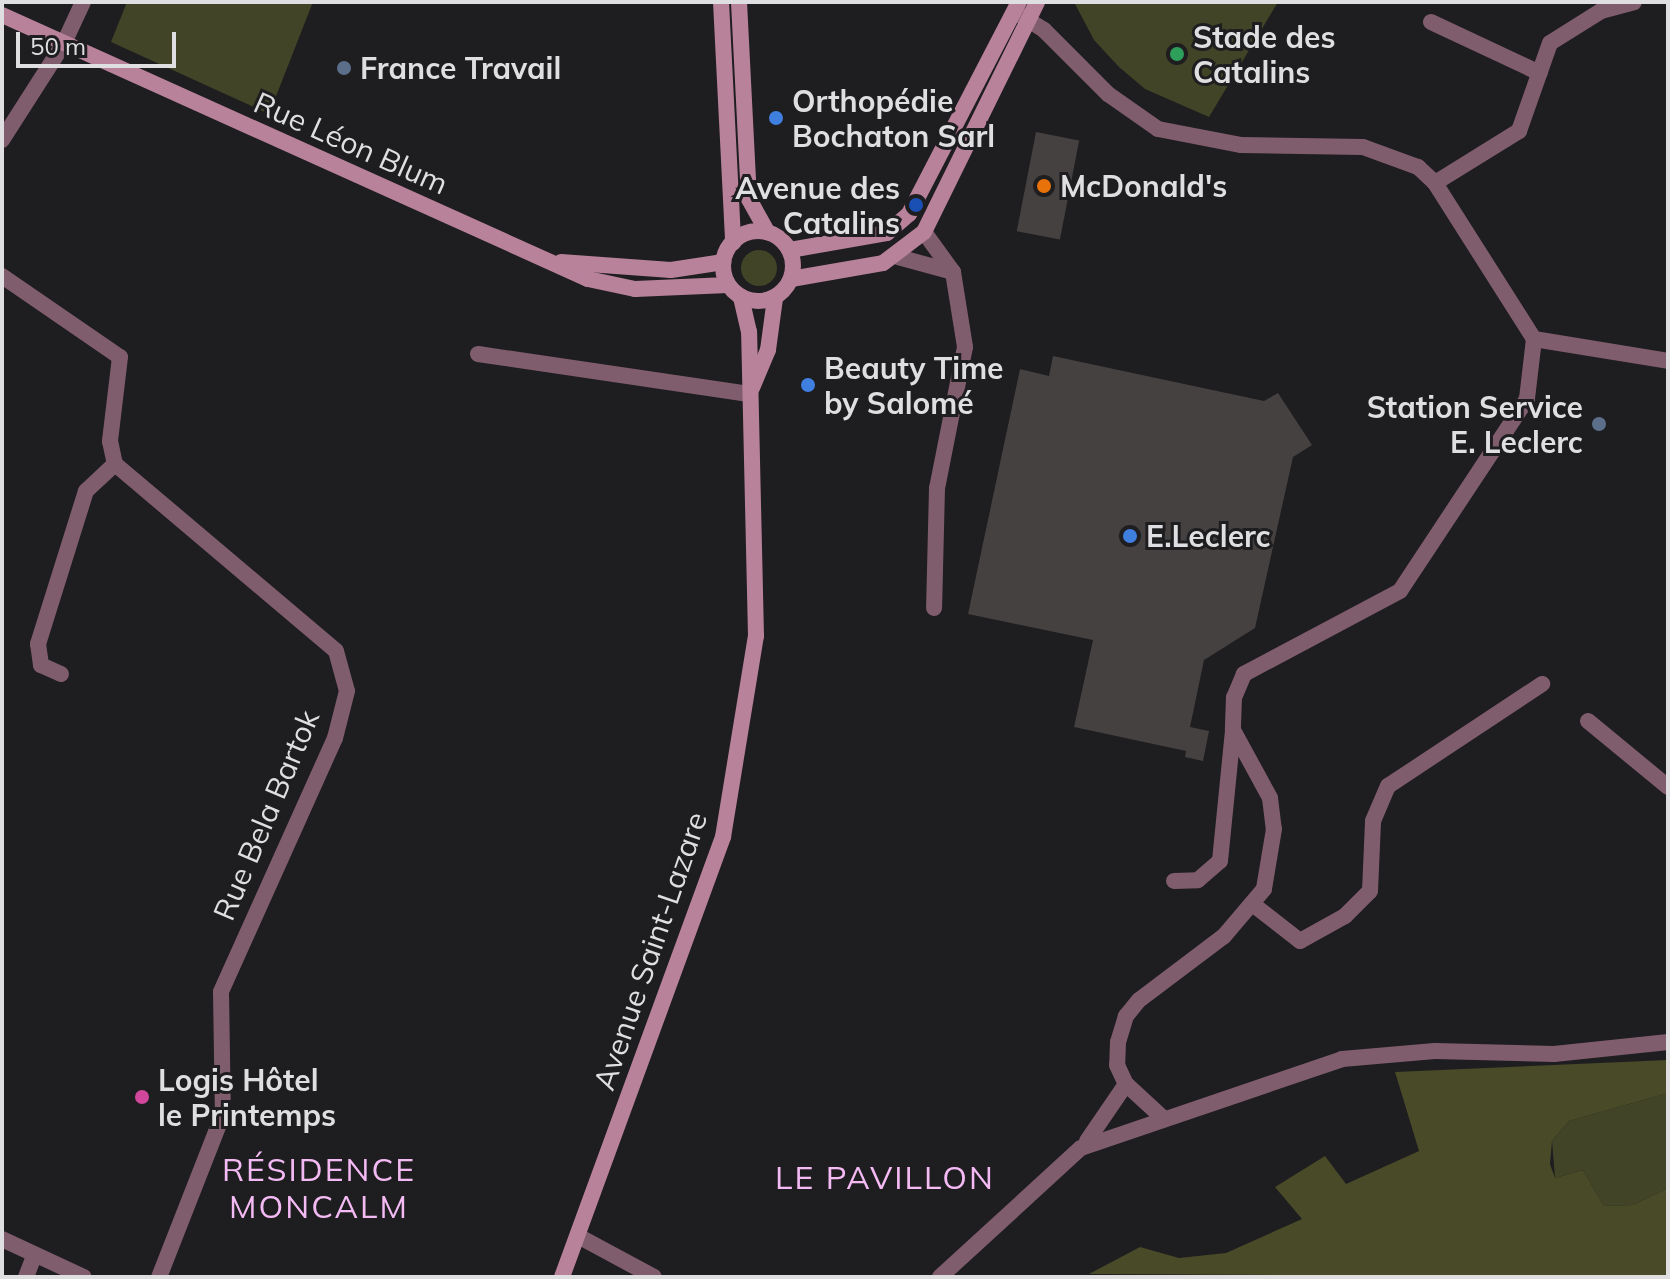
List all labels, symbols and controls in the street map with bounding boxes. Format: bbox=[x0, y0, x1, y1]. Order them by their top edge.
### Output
scale bar bbox=[20, 16, 180, 66]
place label: Stade des Catalins bbox=[1193, 19, 1335, 90]
text: 50 m bbox=[30, 31, 86, 61]
marker: Stade des Catalins bbox=[1168, 45, 1186, 63]
place label: France Travail bbox=[360, 50, 561, 86]
marker: France Travail bbox=[335, 59, 353, 77]
place label: Orthopédie Bochaton Sarl bbox=[792, 83, 995, 154]
street label: Rue Léon Blum bbox=[248, 84, 454, 202]
marker: Orthopédie Bochaton Sarl bbox=[767, 109, 785, 127]
place label: McDonald's bbox=[1060, 168, 1227, 204]
place label: Avenue des Catalins bbox=[735, 170, 900, 240]
marker: McDonald's bbox=[1035, 177, 1053, 195]
marker: Avenue des Catalins bbox=[907, 196, 925, 214]
place label: Beauty Time by Salomé bbox=[824, 350, 1004, 420]
marker: Beauty Time by Salomé bbox=[799, 376, 817, 394]
place label: Station Service E. Leclerc bbox=[1367, 389, 1583, 460]
marker: Station Service E. Leclerc bbox=[1590, 415, 1608, 433]
place label: E.Leclerc bbox=[1146, 518, 1271, 554]
marker: E.Leclerc bbox=[1121, 527, 1139, 545]
street label: Rue Bela Bartok bbox=[205, 704, 327, 926]
street label: Avenue Saint-Lazare bbox=[586, 807, 714, 1095]
place label: Logis Hôtel le Printemps bbox=[158, 1062, 336, 1132]
marker: Logis Hôtel le Printemps bbox=[133, 1088, 151, 1106]
district label: RÉSIDENCE MONCALM bbox=[222, 1151, 416, 1226]
district label: LE PAVILLON bbox=[775, 1158, 995, 1196]

